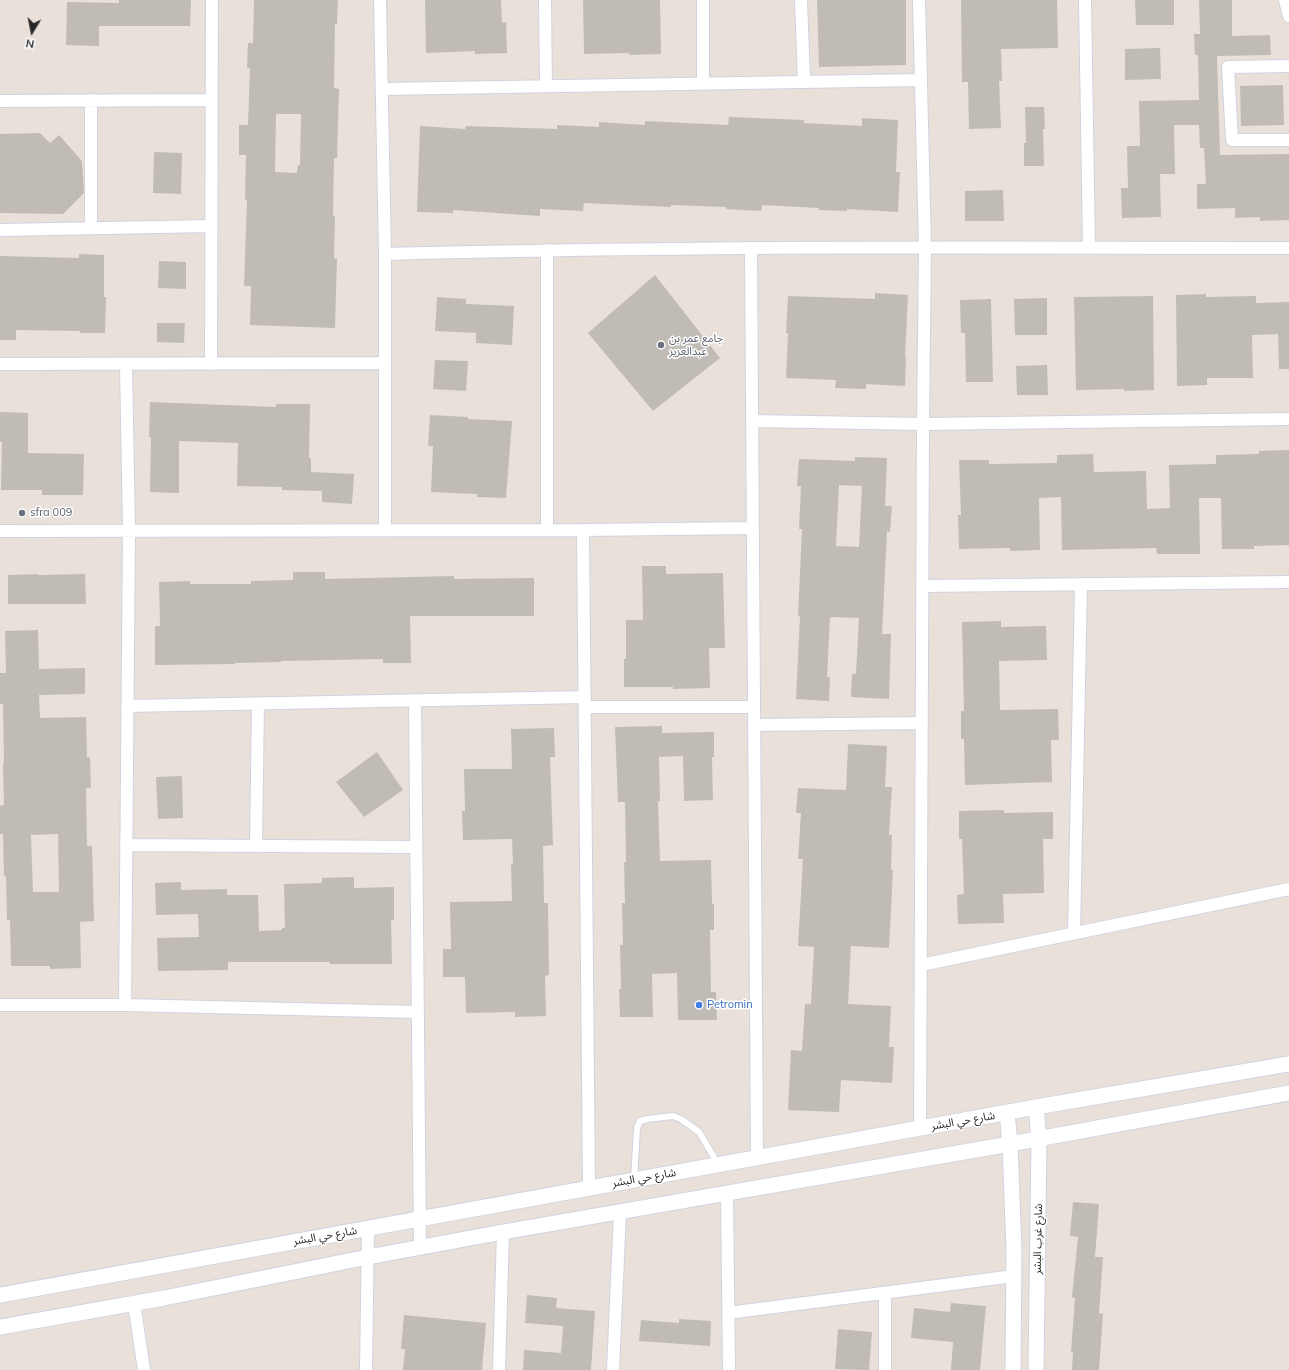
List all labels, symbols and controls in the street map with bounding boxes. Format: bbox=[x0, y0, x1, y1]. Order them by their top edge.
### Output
north arrow bbox=[12, 12, 52, 52]
text: N bbox=[25, 36, 35, 51]
place label: جامع عمر بن عبدالعزيز bbox=[669, 332, 723, 358]
marker: جامع عمر بن عبدالعزيز bbox=[656, 340, 666, 350]
place label: sfra 009 bbox=[30, 506, 72, 520]
marker: sfra 009 bbox=[17, 508, 27, 518]
place label: Petromin bbox=[707, 998, 753, 1012]
marker: Petromin bbox=[694, 1000, 704, 1010]
street label: شارع حي البشر bbox=[930, 1109, 996, 1133]
street label: شارع حي البشر bbox=[611, 1166, 677, 1190]
street label: شارع غرب البشر bbox=[1031, 1203, 1045, 1275]
street label: شارع حي البشر bbox=[292, 1224, 358, 1248]

